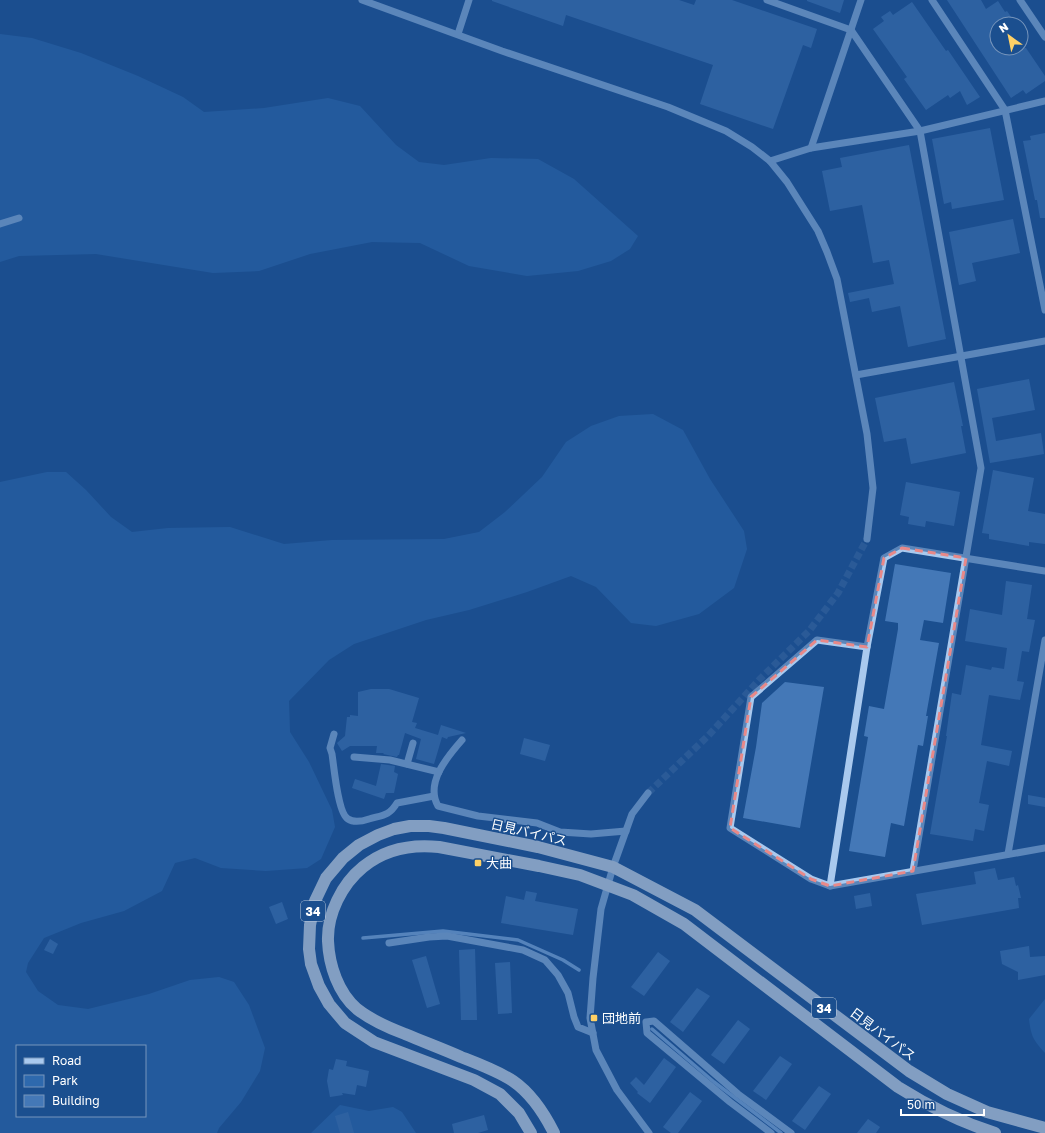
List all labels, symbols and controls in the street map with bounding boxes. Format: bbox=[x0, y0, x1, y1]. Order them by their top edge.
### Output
north arrow bbox=[989, 16, 1029, 56]
text: N bbox=[996, 19, 1010, 35]
street label: 日見バイパス bbox=[489, 815, 569, 849]
place label: 大曲 bbox=[486, 855, 512, 871]
marker: 大曲 bbox=[473, 858, 483, 868]
road number: 34 bbox=[301, 901, 325, 921]
road number: 34 bbox=[812, 998, 836, 1018]
street label: 日見バイパス bbox=[847, 1004, 919, 1064]
place label: 団地前 bbox=[602, 1010, 641, 1026]
marker: 団地前 bbox=[589, 1013, 599, 1023]
legend bbox=[16, 1045, 146, 1117]
text: Road bbox=[52, 1053, 81, 1068]
text: Park bbox=[52, 1073, 78, 1088]
scale bar bbox=[901, 1091, 984, 1117]
text: Building bbox=[52, 1093, 100, 1108]
text: 50 m bbox=[907, 1097, 935, 1112]

